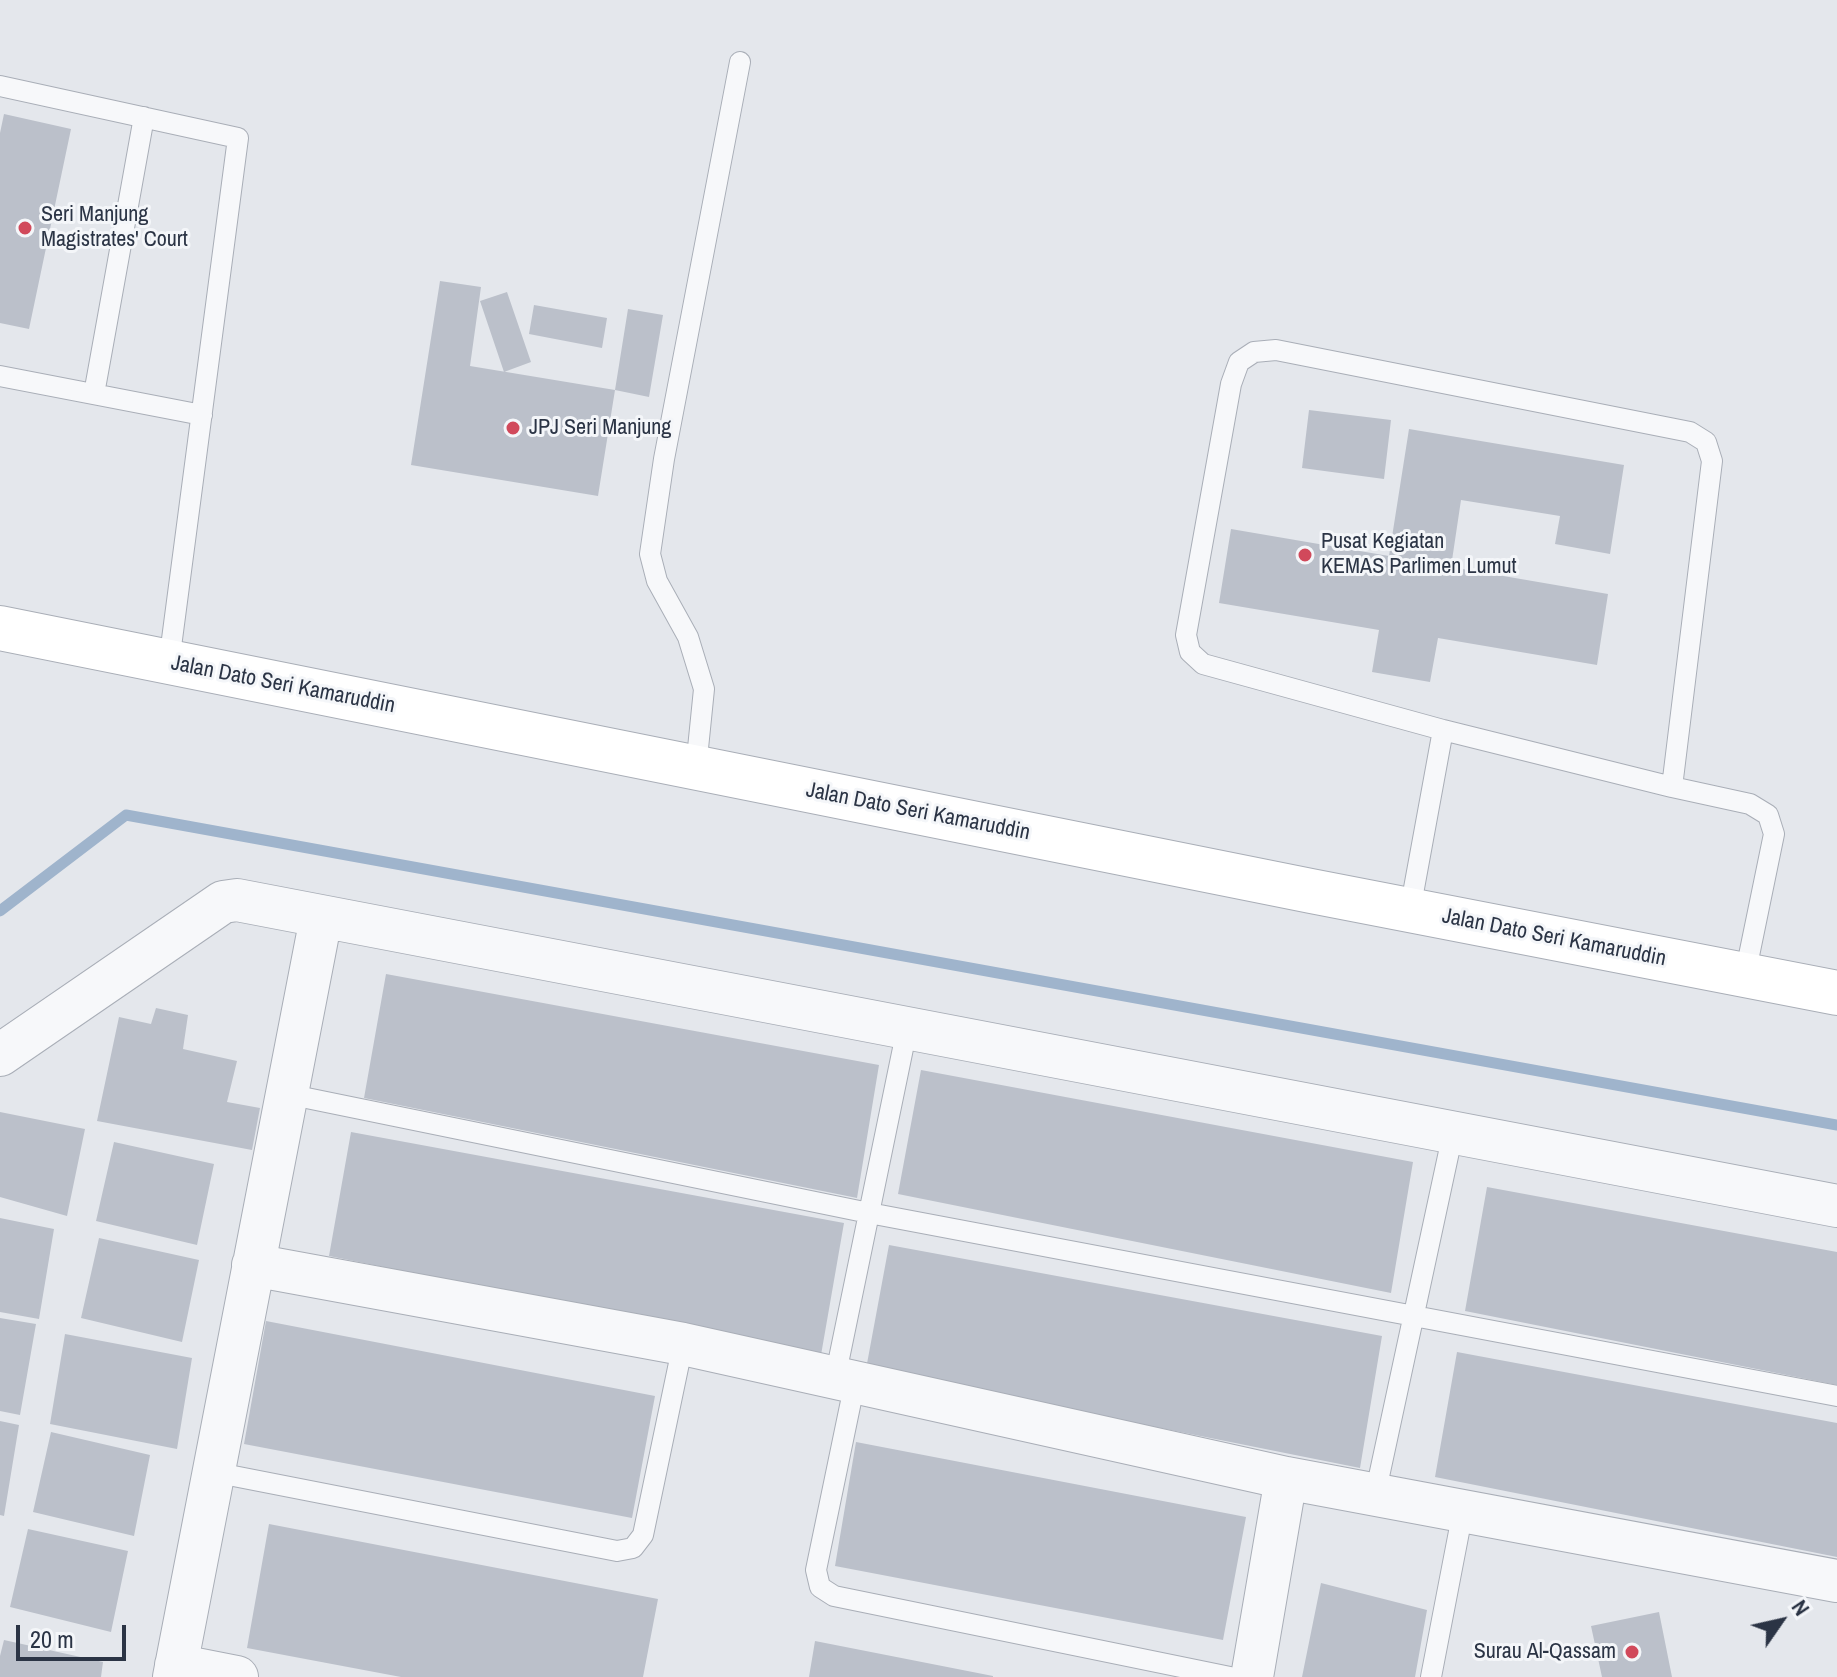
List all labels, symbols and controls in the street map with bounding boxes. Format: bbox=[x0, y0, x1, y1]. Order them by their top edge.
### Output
place label: Seri Manjung Magistrates' Court bbox=[41, 202, 188, 254]
marker: Seri Manjung Magistrates' Court bbox=[16, 219, 34, 237]
place label: JPJ Seri Manjung bbox=[529, 415, 671, 441]
marker: JPJ Seri Manjung bbox=[504, 419, 522, 437]
place label: Pusat Kegiatan KEMAS Parlimen Lumut bbox=[1321, 529, 1517, 580]
marker: Pusat Kegiatan KEMAS Parlimen Lumut bbox=[1296, 546, 1314, 564]
street label: Jalan Dato Seri Kamaruddin bbox=[169, 650, 397, 720]
street label: Jalan Dato Seri Kamaruddin bbox=[804, 777, 1032, 847]
street label: Jalan Dato Seri Kamaruddin bbox=[1440, 903, 1668, 973]
north arrow bbox=[1741, 1581, 1821, 1661]
text: N bbox=[1785, 1594, 1817, 1621]
scale bar bbox=[20, 1609, 130, 1659]
text: 20 m bbox=[30, 1623, 74, 1655]
place label: Surau Al-Qassam bbox=[1474, 1639, 1616, 1665]
marker: Surau Al-Qassam bbox=[1623, 1643, 1641, 1661]

